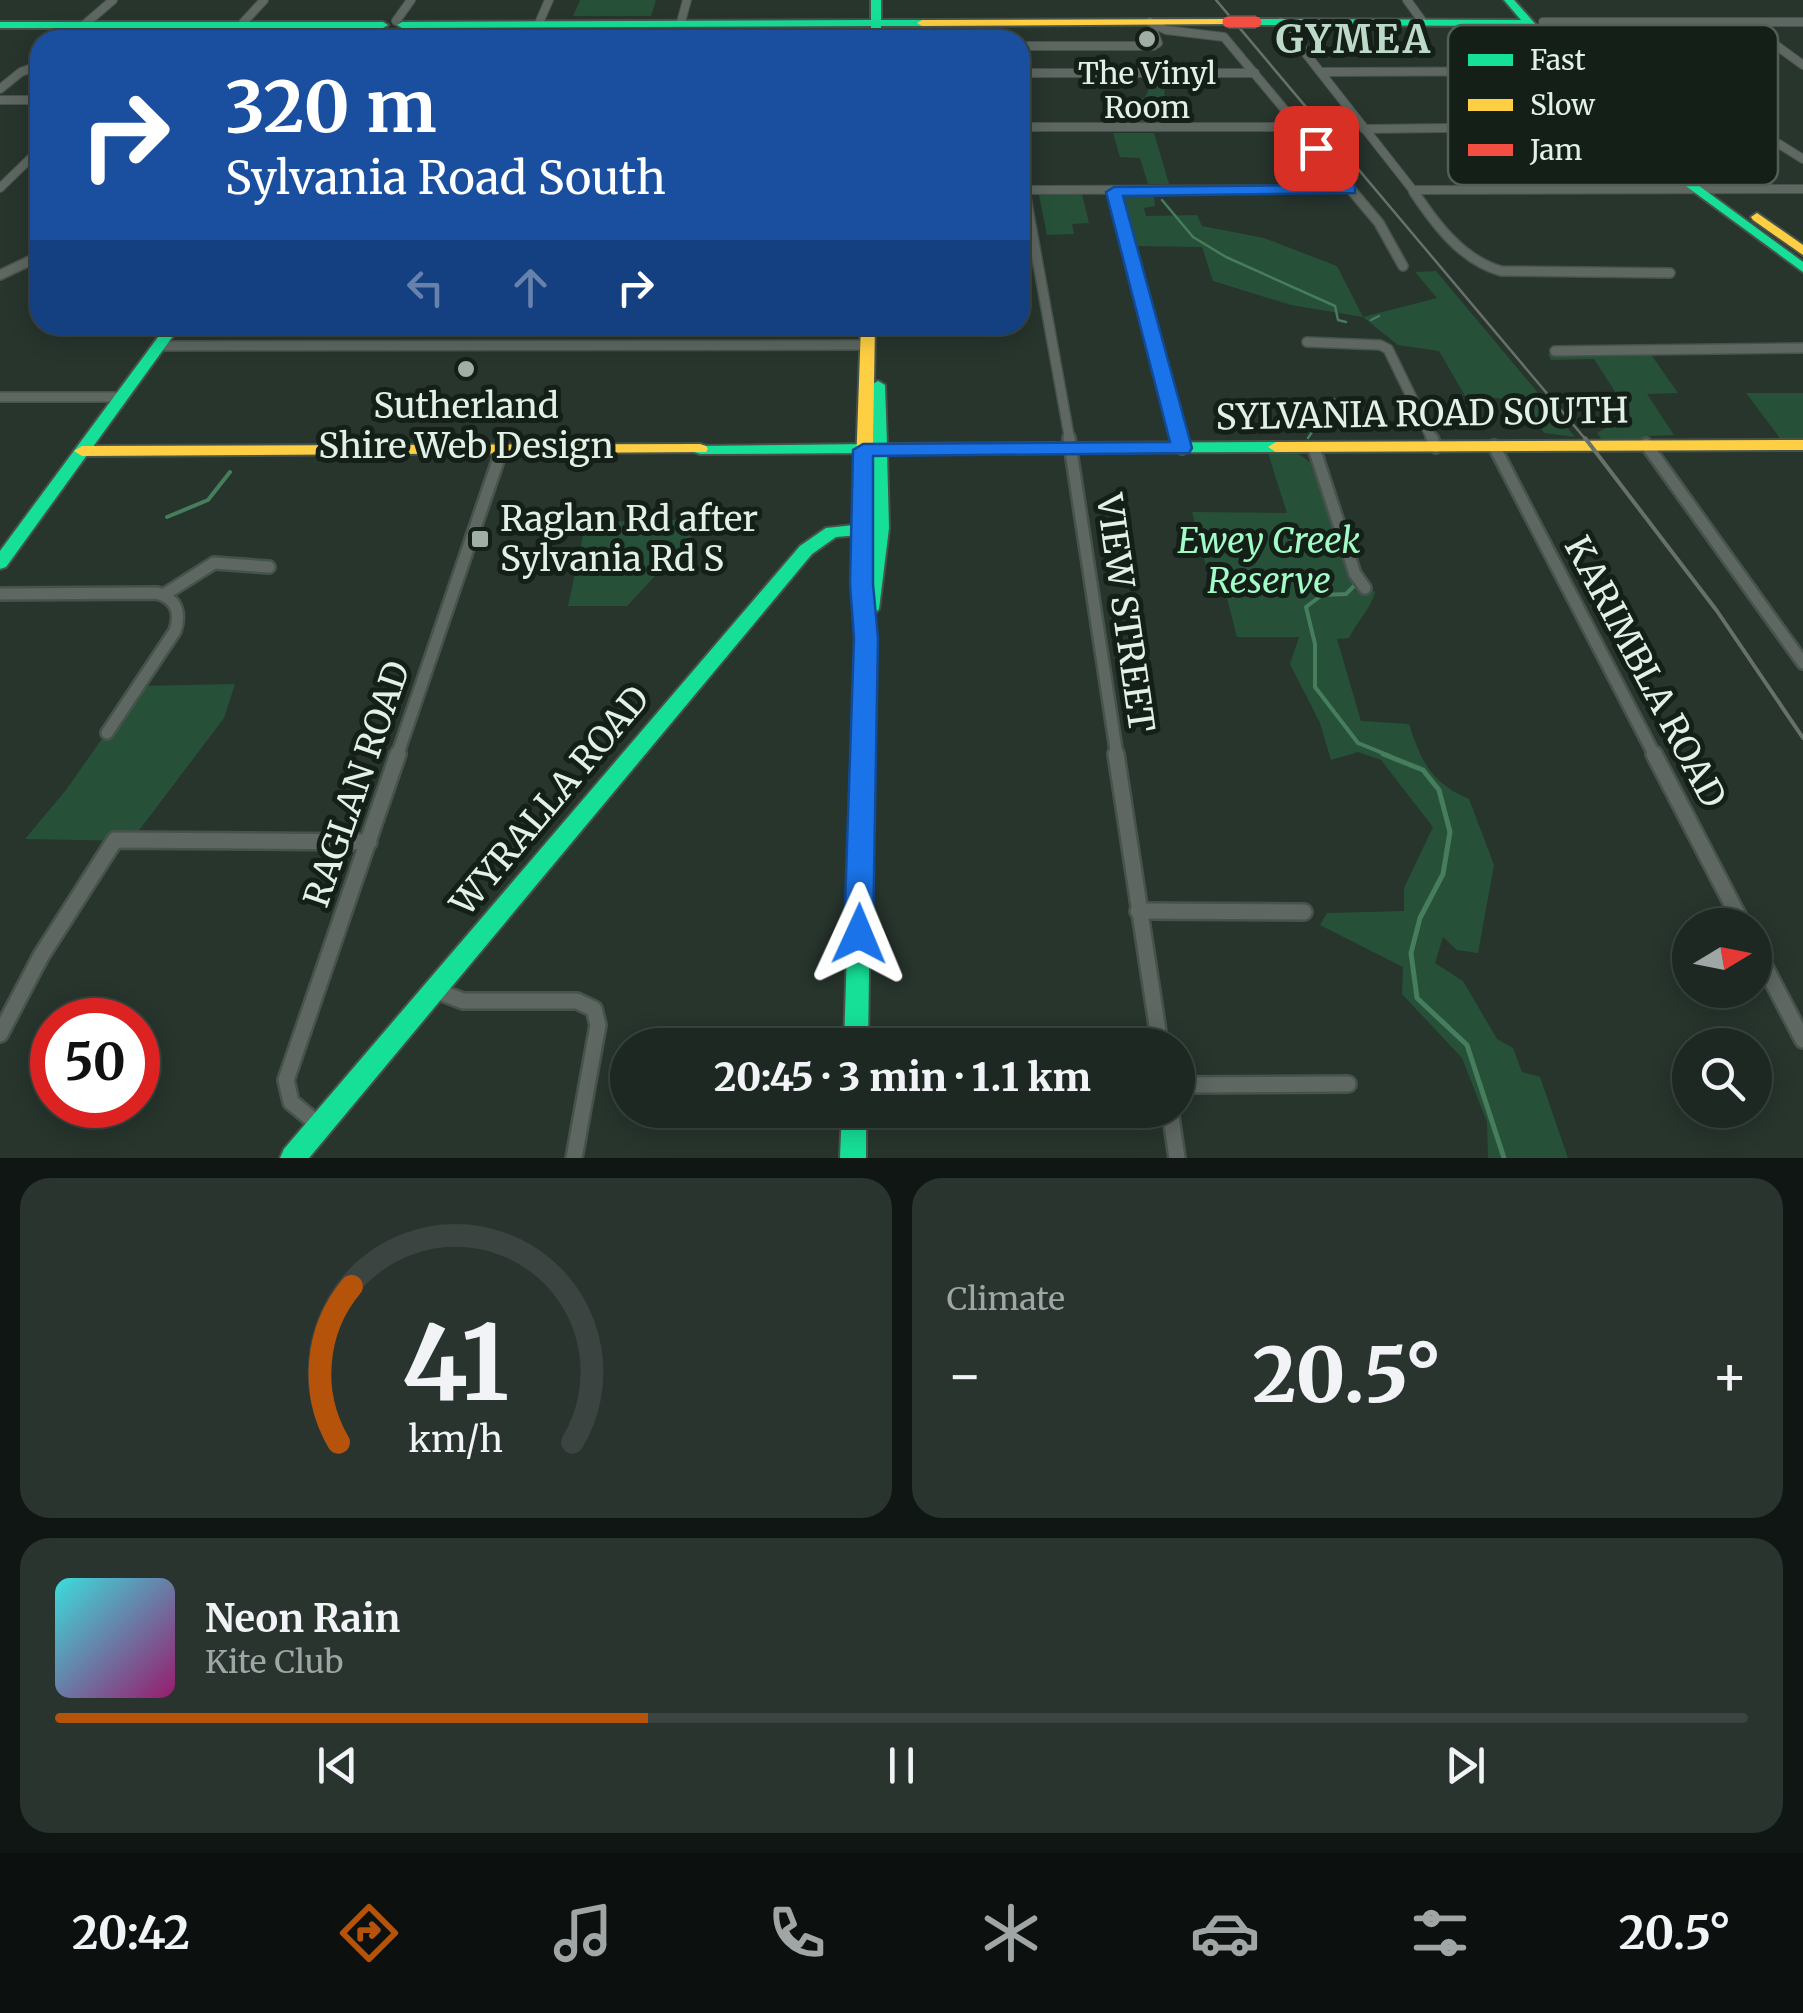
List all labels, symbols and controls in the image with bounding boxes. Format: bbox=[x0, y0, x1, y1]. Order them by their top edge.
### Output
district label: GYMEA bbox=[1276, 16, 1432, 63]
legend bbox=[1448, 25, 1778, 185]
marker: The Vinyl Room bbox=[1136, 28, 1158, 50]
text: Fast bbox=[1530, 42, 1586, 78]
place label: The Vinyl Room bbox=[1078, 54, 1216, 126]
text: 320 m bbox=[225, 63, 437, 151]
icon: right bbox=[60, 70, 190, 200]
text: Slow bbox=[1530, 87, 1595, 123]
pin bbox=[1274, 106, 1359, 191]
icon: arrive bbox=[1289, 121, 1344, 176]
text: Jam bbox=[1529, 132, 1583, 168]
text: Sylvania Road South bbox=[225, 150, 666, 206]
icon: left bbox=[398, 260, 453, 315]
icon: ahead bbox=[503, 260, 558, 315]
icon: right bbox=[608, 260, 663, 315]
marker: Sutherland Shire Web Design bbox=[455, 358, 477, 380]
place label: Sutherland Shire Web Design bbox=[318, 384, 614, 468]
street label: SYLVANIA ROAD SOUTH bbox=[1215, 388, 1629, 440]
street label: VIEW STREET bbox=[1086, 490, 1163, 735]
place label: Raglan Rd after Sylvania Rd S bbox=[500, 497, 758, 581]
park label: Ewey Creek Reserve bbox=[1178, 519, 1360, 603]
marker: Raglan Rd after Sylvania Rd S bbox=[469, 528, 491, 550]
street label: KARIMBLA ROAD bbox=[1555, 529, 1735, 815]
street label: RAGLAN ROAD bbox=[294, 655, 420, 913]
street label: WYRALLA ROAD bbox=[441, 677, 659, 925]
position arrow bbox=[807, 882, 911, 986]
north arrow bbox=[1672, 908, 1772, 1008]
map controls bbox=[1672, 908, 1772, 1128]
speed limit sign: 50 bbox=[30, 998, 160, 1128]
button: search bbox=[1672, 1028, 1772, 1128]
text: 20:45 · 3 min · 1.1 km bbox=[714, 1054, 1091, 1101]
text: Climate bbox=[947, 1279, 1065, 1319]
text: 41 bbox=[402, 1298, 510, 1428]
text: 20.5° bbox=[1252, 1328, 1442, 1422]
text: − bbox=[947, 1341, 983, 1410]
text: + bbox=[1711, 1341, 1748, 1410]
text: km/h bbox=[408, 1417, 503, 1462]
text: Neon Rain bbox=[205, 1595, 400, 1642]
text: Kite Club bbox=[205, 1642, 343, 1682]
icon: previous bbox=[310, 1738, 365, 1793]
icon: pause bbox=[874, 1738, 929, 1793]
icon: next bbox=[1438, 1738, 1493, 1793]
icon: directions bbox=[334, 1898, 404, 1968]
icon: music bbox=[548, 1898, 618, 1968]
icon: phone bbox=[762, 1898, 832, 1968]
icon: climate bbox=[976, 1898, 1046, 1968]
icon: car bbox=[1190, 1898, 1260, 1968]
icon: filters bbox=[1405, 1898, 1475, 1968]
text: 20:42 bbox=[72, 1905, 190, 1961]
text: 20.5° bbox=[1619, 1905, 1731, 1961]

